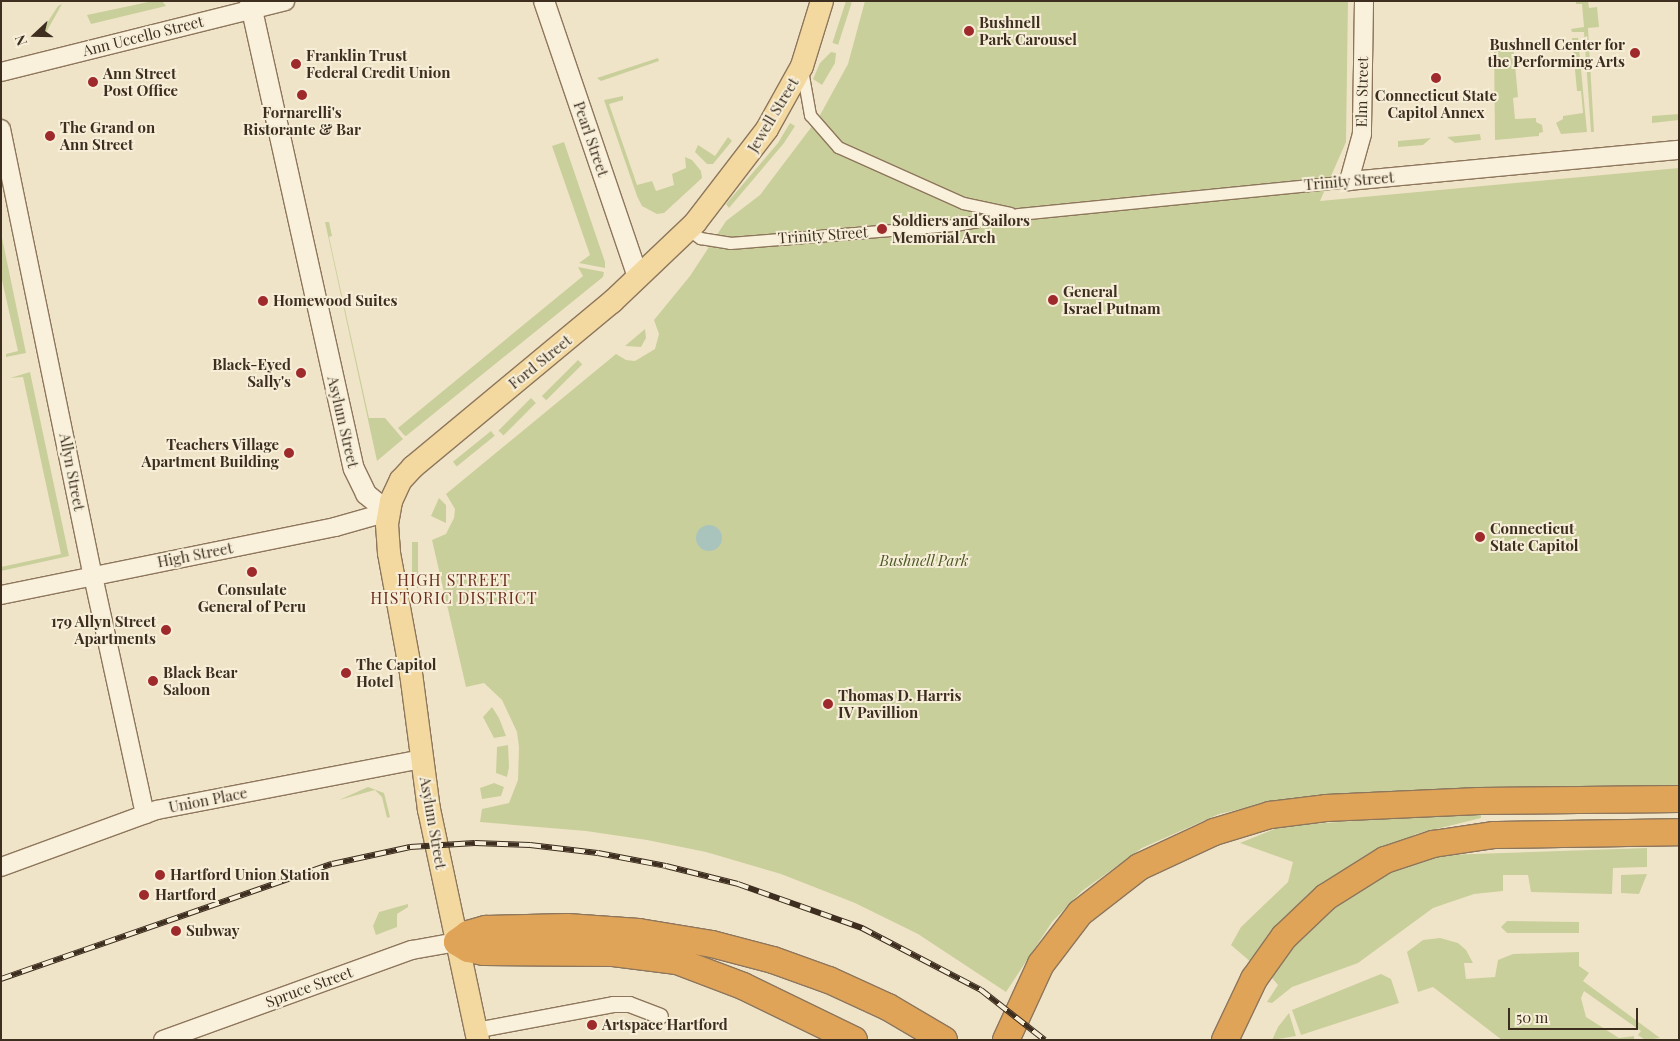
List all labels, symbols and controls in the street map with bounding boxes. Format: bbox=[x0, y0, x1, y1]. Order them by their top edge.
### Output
north arrow bbox=[10, 10, 60, 60]
street label: Ann Uccello Street bbox=[81, 12, 205, 60]
place label: Bushnell Park Carousel bbox=[979, 13, 1077, 48]
marker: Bushnell Park Carousel bbox=[963, 25, 975, 37]
text: N bbox=[10, 32, 31, 49]
place label: Bushnell Center for the Performing Arts bbox=[1487, 35, 1625, 70]
place label: Franklin Trust Federal Credit Union bbox=[306, 46, 451, 81]
marker: Bushnell Center for the Performing Arts bbox=[1629, 47, 1641, 59]
street label: Elm Street bbox=[1352, 56, 1372, 128]
marker: Franklin Trust Federal Credit Union bbox=[290, 58, 302, 70]
place label: Ann Street Post Office bbox=[103, 64, 178, 99]
marker: Connecticut State Capitol Annex bbox=[1430, 72, 1442, 84]
street label: Jewell Street bbox=[744, 74, 802, 156]
marker: Ann Street Post Office bbox=[87, 76, 99, 88]
place label: Connecticut State Capitol Annex bbox=[1375, 86, 1497, 121]
marker: Fornarelli's Ristorante & Bar bbox=[296, 89, 308, 101]
street label: Pearl Street bbox=[570, 99, 612, 179]
place label: Fornarelli's Ristorante & Bar bbox=[243, 103, 361, 138]
place label: The Grand on Ann Street bbox=[60, 118, 155, 153]
marker: The Grand on Ann Street bbox=[44, 130, 56, 142]
street label: Trinity Street bbox=[1303, 168, 1395, 194]
place label: Soldiers and Sailors Memorial Arch bbox=[892, 211, 1030, 246]
street label: Trinity Street bbox=[777, 223, 869, 247]
marker: Soldiers and Sailors Memorial Arch bbox=[876, 223, 888, 235]
place label: General Israel Putnam bbox=[1063, 282, 1161, 317]
place label: Homewood Suites bbox=[273, 292, 397, 310]
marker: General Israel Putnam bbox=[1047, 294, 1059, 306]
marker: Homewood Suites bbox=[257, 295, 269, 307]
street label: Ford Street bbox=[505, 331, 575, 393]
place label: Black-Eyed Sally's bbox=[212, 355, 291, 390]
marker: Black-Eyed Sally's bbox=[295, 367, 307, 379]
street label: Asylum Street bbox=[324, 374, 362, 470]
street label: Allyn Street bbox=[56, 432, 88, 512]
place label: Teachers Village Apartment Building bbox=[141, 435, 279, 470]
marker: Teachers Village Apartment Building bbox=[283, 447, 295, 459]
place label: Connecticut State Capitol bbox=[1490, 519, 1578, 554]
marker: Connecticut State Capitol bbox=[1474, 531, 1486, 543]
street label: High Street bbox=[156, 539, 234, 571]
park label: Bushnell Park bbox=[879, 552, 969, 570]
marker: Consulate General of Peru bbox=[246, 566, 258, 578]
district label: HIGH STREET HISTORIC DISTRICT bbox=[368, 570, 540, 608]
place label: Consulate General of Peru bbox=[198, 580, 306, 615]
place label: 179 Allyn Street Apartments bbox=[50, 612, 156, 647]
marker: 179 Allyn Street Apartments bbox=[160, 624, 172, 636]
place label: The Capitol Hotel bbox=[356, 655, 436, 690]
place label: Black Bear Saloon bbox=[163, 663, 238, 698]
marker: The Capitol Hotel bbox=[340, 667, 352, 679]
marker: Black Bear Saloon bbox=[147, 675, 159, 687]
place label: Thomas D. Harris IV Pavillion bbox=[838, 686, 962, 721]
marker: Thomas D. Harris IV Pavillion bbox=[822, 698, 834, 710]
street label: Asylum Street bbox=[416, 775, 450, 871]
street label: Union Place bbox=[167, 784, 249, 816]
place label: Hartford Union Station bbox=[170, 866, 329, 884]
marker: Hartford Union Station bbox=[154, 869, 166, 881]
place label: Hartford bbox=[155, 886, 216, 904]
marker: Hartford bbox=[137, 888, 151, 902]
place label: Subway bbox=[186, 922, 240, 940]
marker: Subway bbox=[170, 925, 182, 937]
street label: Spruce Street bbox=[263, 963, 355, 1011]
scale bar bbox=[1510, 998, 1640, 1030]
text: 50 m bbox=[1516, 1007, 1548, 1027]
place label: Artspace Hartford bbox=[602, 1016, 728, 1034]
marker: Artspace Hartford bbox=[586, 1019, 598, 1031]

